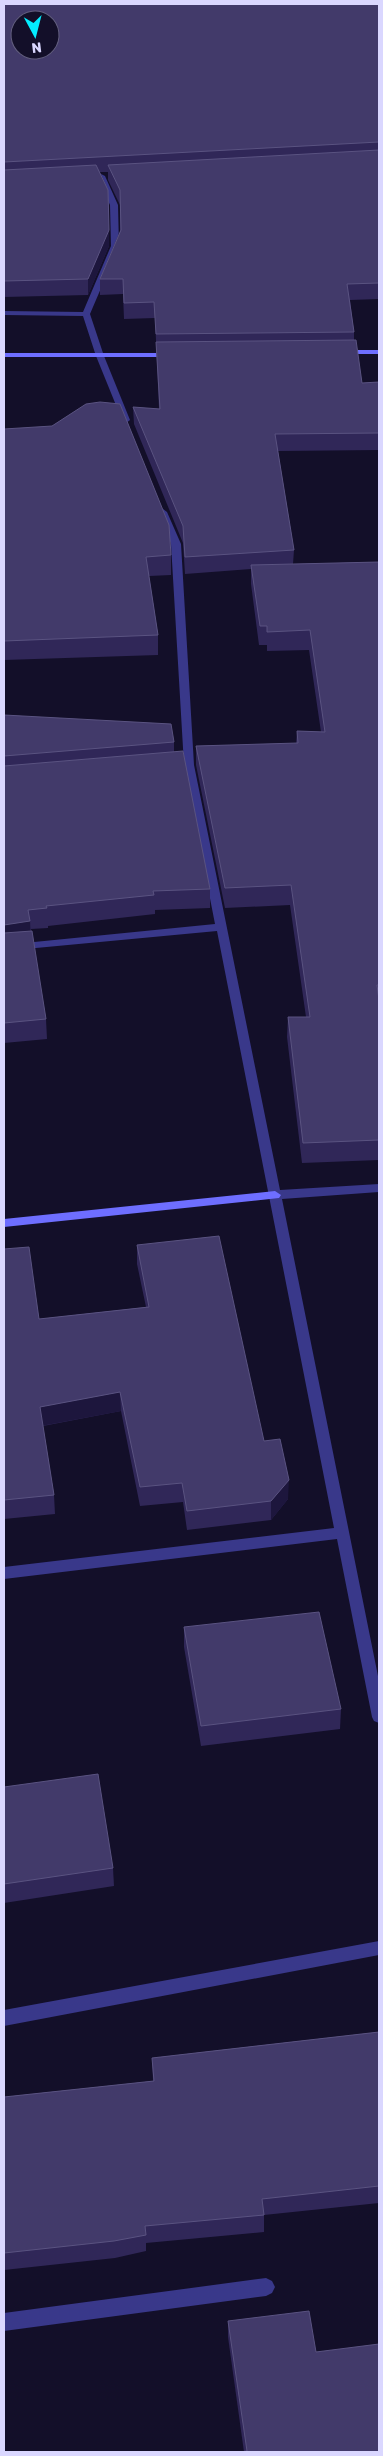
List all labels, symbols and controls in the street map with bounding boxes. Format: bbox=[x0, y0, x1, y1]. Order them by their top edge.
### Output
north arrow bbox=[10, 10, 60, 60]
text: N bbox=[30, 38, 43, 56]

